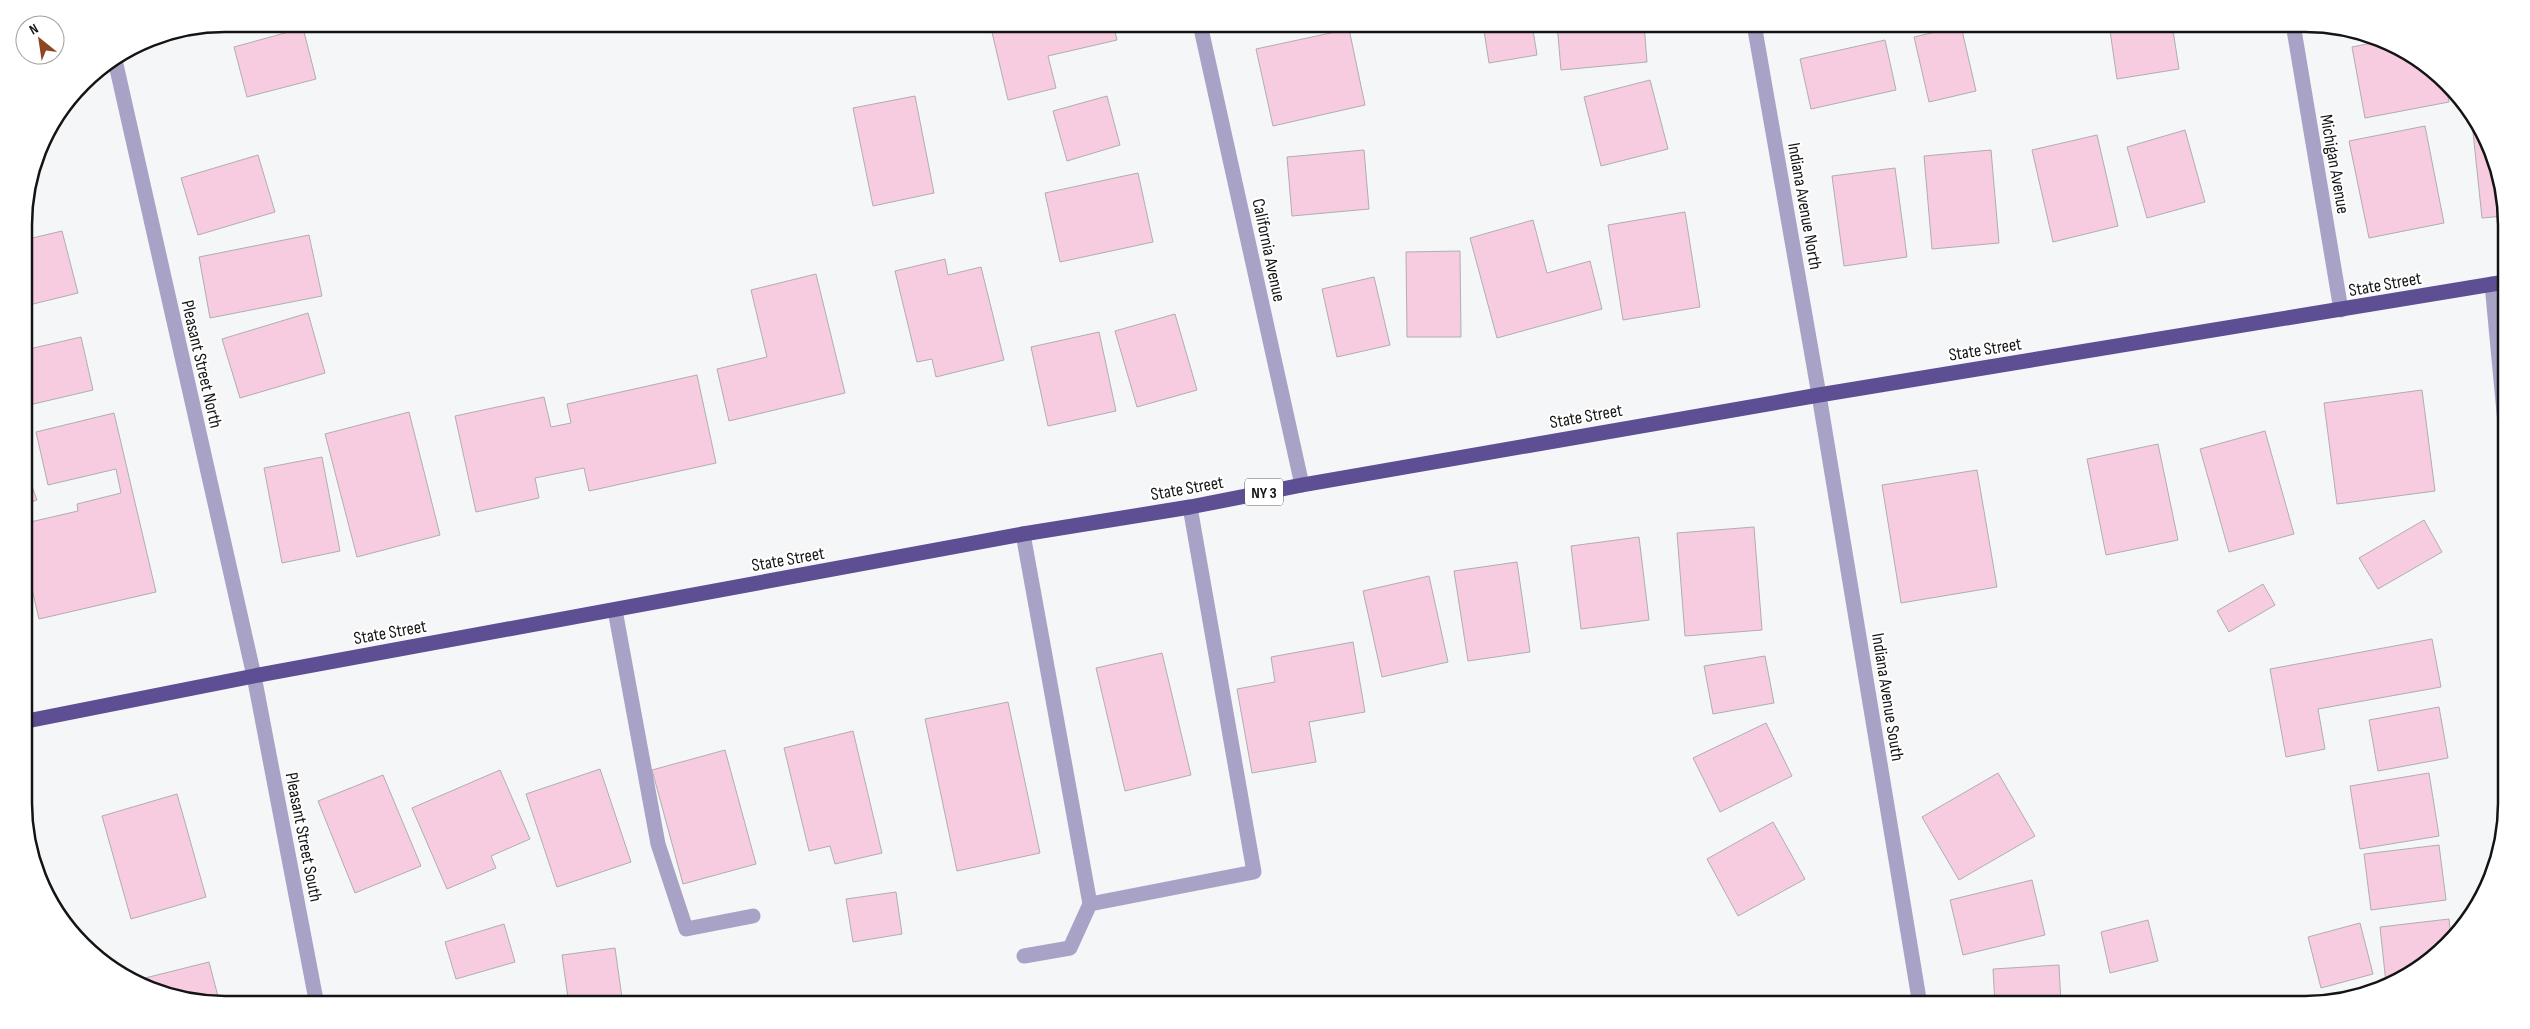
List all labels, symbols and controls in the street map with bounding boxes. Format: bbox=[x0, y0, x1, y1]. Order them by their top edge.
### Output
north arrow bbox=[15, 15, 65, 65]
text: N bbox=[26, 20, 41, 38]
street label: Michigan Avenue bbox=[2315, 113, 2354, 216]
street label: Indiana Avenue North bbox=[1783, 141, 1826, 271]
street label: California Avenue bbox=[1247, 197, 1290, 304]
street label: State Street bbox=[2347, 268, 2424, 301]
street label: Pleasant Street North bbox=[177, 298, 226, 430]
street label: State Street bbox=[1947, 333, 2023, 366]
street label: State Street bbox=[1548, 400, 1625, 433]
street label: State Street bbox=[1149, 472, 1226, 505]
road number: NY 3 bbox=[1245, 478, 1283, 506]
street label: State Street bbox=[750, 543, 827, 576]
street label: State Street bbox=[352, 616, 429, 649]
street label: Indiana Avenue South bbox=[1867, 632, 1908, 763]
street label: Pleasant Street South bbox=[281, 771, 326, 904]

